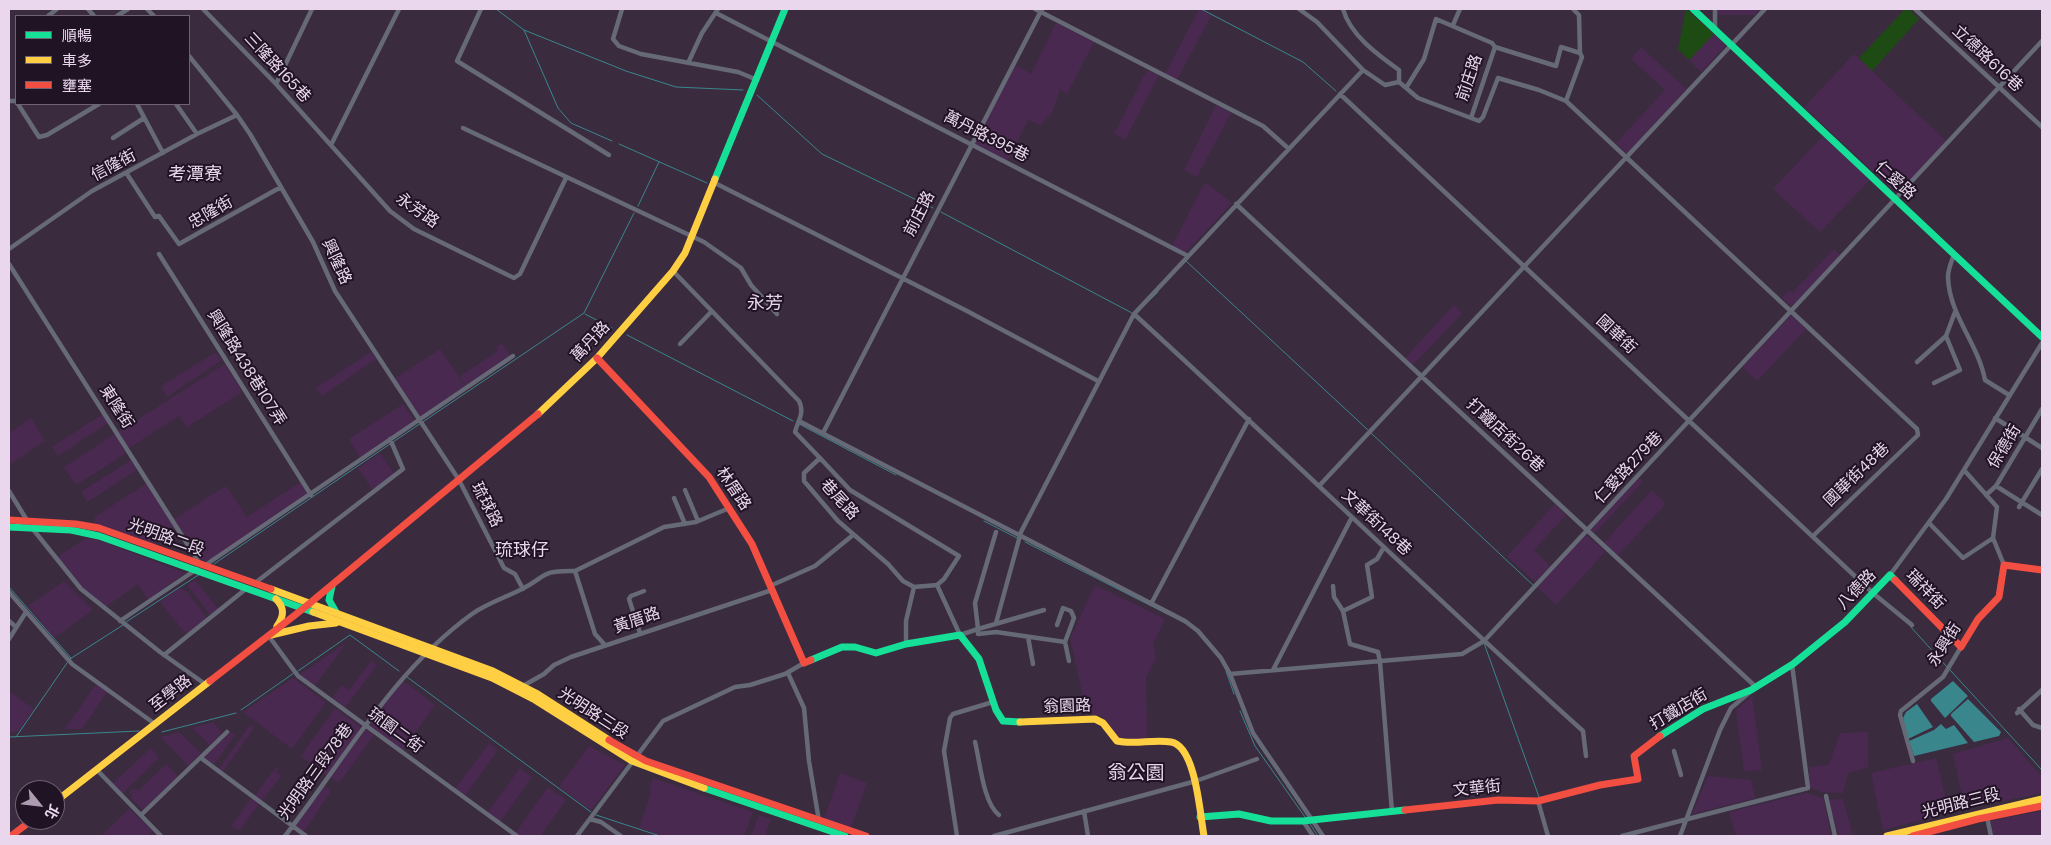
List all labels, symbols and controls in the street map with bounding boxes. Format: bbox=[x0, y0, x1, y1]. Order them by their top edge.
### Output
legend bbox=[15, 15, 190, 105]
street label: 立德路616巷 bbox=[1948, 22, 2026, 96]
text: 順暢 bbox=[62, 26, 92, 46]
street label: 三隆路165巷 bbox=[240, 29, 314, 107]
text: 車多 bbox=[62, 51, 92, 71]
street label: 前庄路 bbox=[1453, 52, 1487, 104]
text: 壅塞 bbox=[62, 76, 92, 96]
street label: 萬丹路395巷 bbox=[940, 107, 1032, 167]
street label: 信隆街 bbox=[88, 146, 140, 186]
street label: 仁愛路 bbox=[1871, 158, 1919, 204]
district label: 考潭寮 bbox=[168, 164, 222, 186]
street label: 前庄路 bbox=[901, 188, 939, 240]
street label: 永芳路 bbox=[392, 189, 442, 233]
street label: 忠隆街 bbox=[185, 193, 237, 233]
street label: 興隆路 bbox=[317, 236, 355, 288]
district label: 永芳 bbox=[747, 293, 783, 315]
street label: 興隆路438巷107弄 bbox=[203, 306, 289, 430]
street label: 國華街 bbox=[1592, 312, 1640, 358]
street label: 萬丹路 bbox=[568, 318, 614, 366]
street label: 東隆街 bbox=[95, 382, 137, 432]
street label: 打鐵店街26巷 bbox=[1462, 395, 1548, 477]
street label: 保德街 bbox=[1984, 421, 2026, 473]
street label: 仁愛路279巷 bbox=[1591, 428, 1667, 508]
street label: 國華街48巷 bbox=[1820, 439, 1894, 511]
street label: 林厝路 bbox=[712, 464, 754, 514]
street label: 巷尾路 bbox=[816, 476, 862, 524]
street label: 琉球路 bbox=[467, 479, 505, 531]
street label: 文華街148巷 bbox=[1337, 486, 1415, 560]
street label: 光明路二段 bbox=[125, 515, 207, 561]
district label: 琉球仔 bbox=[495, 540, 549, 562]
street label: 八德路 bbox=[1833, 566, 1881, 614]
street label: 瑞祥街 bbox=[1901, 566, 1949, 614]
street label: 黃厝路 bbox=[611, 604, 663, 638]
street label: 永興街 bbox=[1924, 620, 1966, 670]
street label: 至學路 bbox=[146, 672, 196, 716]
street label: 光明路三段 bbox=[554, 684, 632, 744]
street label: 打鐵店街 bbox=[1647, 685, 1711, 735]
street label: 翁園路 bbox=[1043, 697, 1091, 717]
street label: 琉園二街 bbox=[363, 704, 427, 758]
street label: 光明路三段78巷 bbox=[275, 720, 357, 824]
district label: 翁公園 bbox=[1108, 763, 1164, 785]
street label: 文華街 bbox=[1452, 777, 1502, 801]
north arrow bbox=[15, 780, 65, 830]
street label: 光明路三段 bbox=[1920, 785, 2002, 823]
text: 北 bbox=[41, 801, 64, 822]

